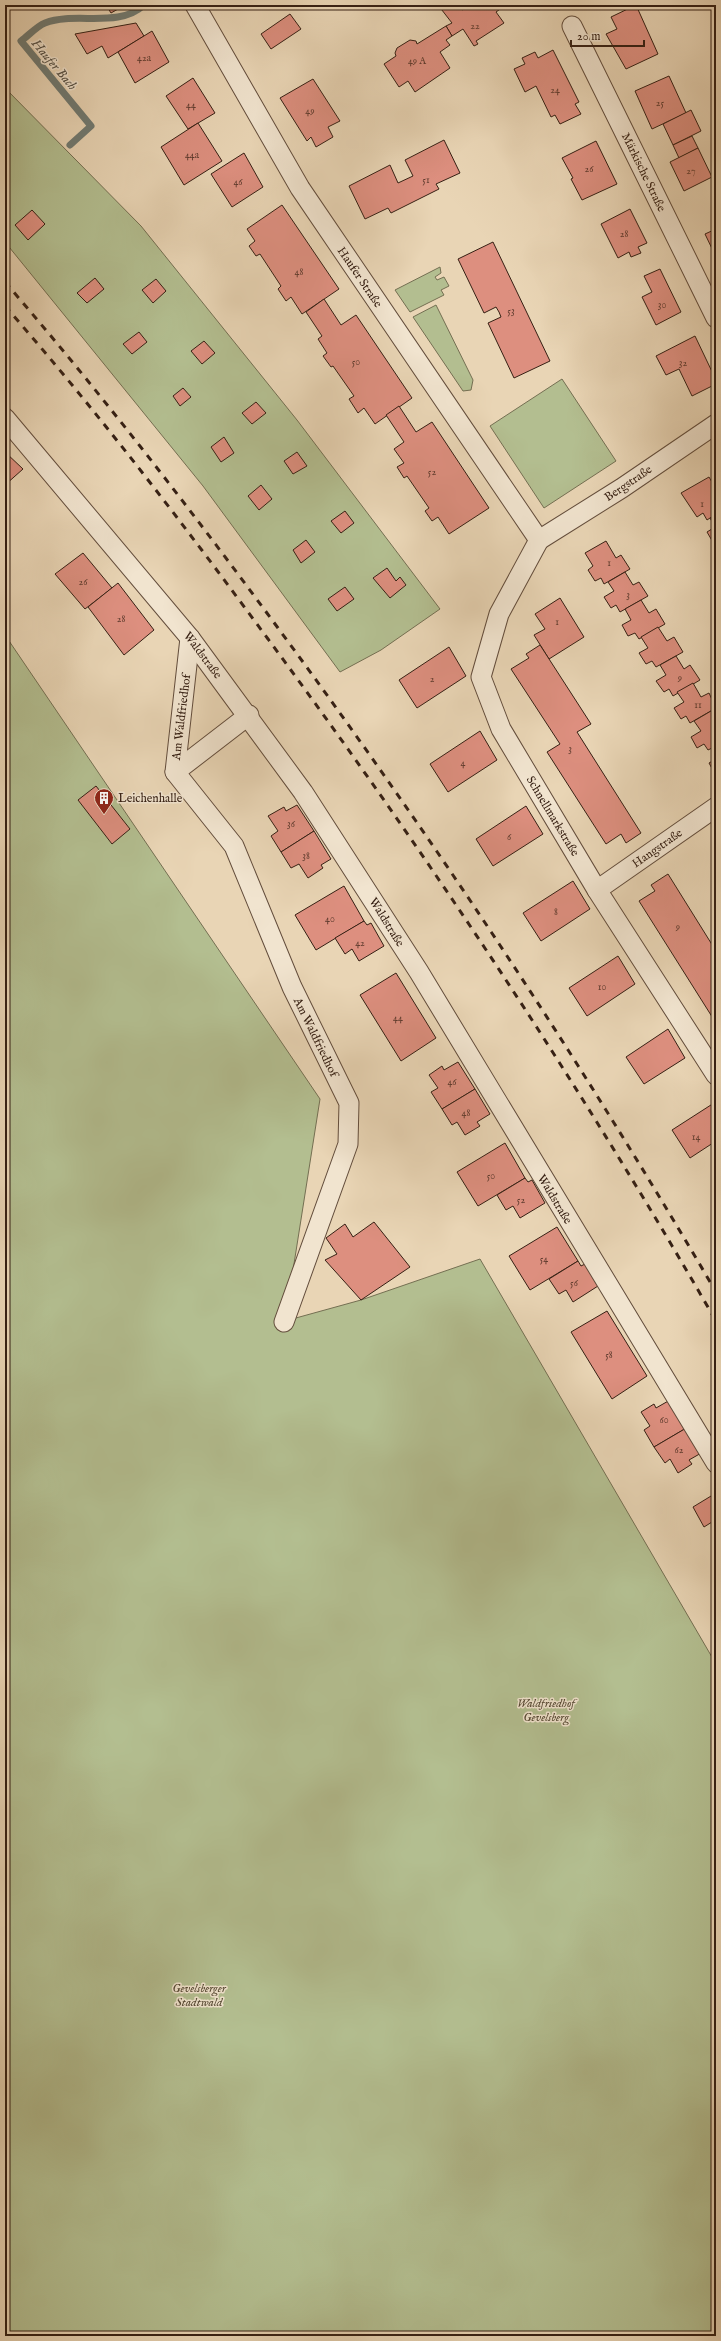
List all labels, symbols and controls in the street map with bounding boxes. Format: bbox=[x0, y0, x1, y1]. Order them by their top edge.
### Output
house number: 22 bbox=[470, 20, 480, 33]
scale bar bbox=[571, 22, 644, 48]
text: 20 m bbox=[577, 29, 600, 44]
water label: Haufer Bach bbox=[27, 35, 80, 94]
house number: 42a bbox=[137, 52, 152, 65]
house number: 49 A bbox=[408, 55, 426, 68]
house number: 24 bbox=[550, 84, 560, 97]
house number: 25 bbox=[656, 97, 665, 110]
house number: 44 bbox=[186, 99, 196, 112]
house number: 49 bbox=[305, 105, 315, 118]
street label: Märkische Straße bbox=[618, 130, 669, 215]
house number: 44a bbox=[185, 149, 200, 162]
house number: 26 bbox=[585, 163, 594, 176]
house number: 27 bbox=[686, 165, 696, 178]
house number: 51 bbox=[422, 174, 430, 187]
house number: 46 bbox=[233, 176, 243, 189]
house number: 28 bbox=[620, 228, 628, 241]
street label: Haufer Straße bbox=[334, 244, 386, 311]
house number: 48 bbox=[295, 266, 303, 279]
house number: 30 bbox=[658, 299, 666, 312]
house number: 53 bbox=[507, 305, 515, 318]
house number: 50 bbox=[352, 356, 360, 369]
house number: 32 bbox=[679, 357, 688, 370]
street label: Bergstraße bbox=[602, 462, 655, 505]
house number: 52 bbox=[428, 466, 436, 479]
house number: 1 bbox=[700, 498, 704, 511]
house number: 1 bbox=[607, 557, 611, 570]
house number: 26 bbox=[79, 576, 88, 589]
house number: 3 bbox=[626, 589, 630, 602]
house number: 28 bbox=[117, 613, 125, 626]
house number: 1 bbox=[555, 616, 559, 629]
street label: Waldstraße bbox=[180, 629, 225, 682]
street label: Am Waldfriedhof bbox=[169, 671, 195, 762]
house number: 9 bbox=[677, 672, 682, 685]
house number: 2 bbox=[430, 673, 435, 686]
house number: 11 bbox=[694, 699, 702, 712]
house number: 3 bbox=[568, 743, 572, 756]
house number: 4 bbox=[461, 757, 466, 770]
street label: Schnellmarkstraße bbox=[523, 773, 583, 860]
building icon: Leichenhalle bbox=[93, 787, 115, 815]
place label: Leichenhalle bbox=[118, 791, 183, 806]
house number: 36 bbox=[287, 818, 296, 831]
street label: Hangstraße bbox=[629, 825, 686, 871]
house number: 6 bbox=[507, 831, 512, 844]
house number: 38 bbox=[302, 850, 310, 863]
street label: Waldstraße bbox=[366, 895, 408, 950]
house number: 8 bbox=[554, 906, 558, 919]
house number: 40 bbox=[325, 913, 335, 926]
house number: 9 bbox=[675, 921, 680, 934]
house number: 42 bbox=[355, 937, 365, 950]
house number: 10 bbox=[598, 981, 606, 994]
street label: Am Waldfriedhof bbox=[289, 994, 342, 1082]
house number: 44 bbox=[393, 1012, 403, 1025]
house number: 46 bbox=[447, 1076, 457, 1089]
house number: 48 bbox=[462, 1107, 470, 1120]
house number: 14 bbox=[692, 1131, 700, 1144]
house number: 50 bbox=[487, 1170, 495, 1183]
street label: Waldstraße bbox=[534, 1172, 575, 1227]
house number: 52 bbox=[517, 1194, 525, 1207]
house number: 54 bbox=[540, 1253, 548, 1266]
house number: 56 bbox=[570, 1277, 579, 1290]
house number: 58 bbox=[605, 1349, 613, 1362]
house number: 60 bbox=[659, 1414, 669, 1427]
house number: 62 bbox=[675, 1444, 684, 1457]
park label: Waldfriedhof Gevelsberg bbox=[517, 1696, 578, 1726]
park label: Gevelsberger Stadtwald bbox=[172, 1981, 227, 2010]

